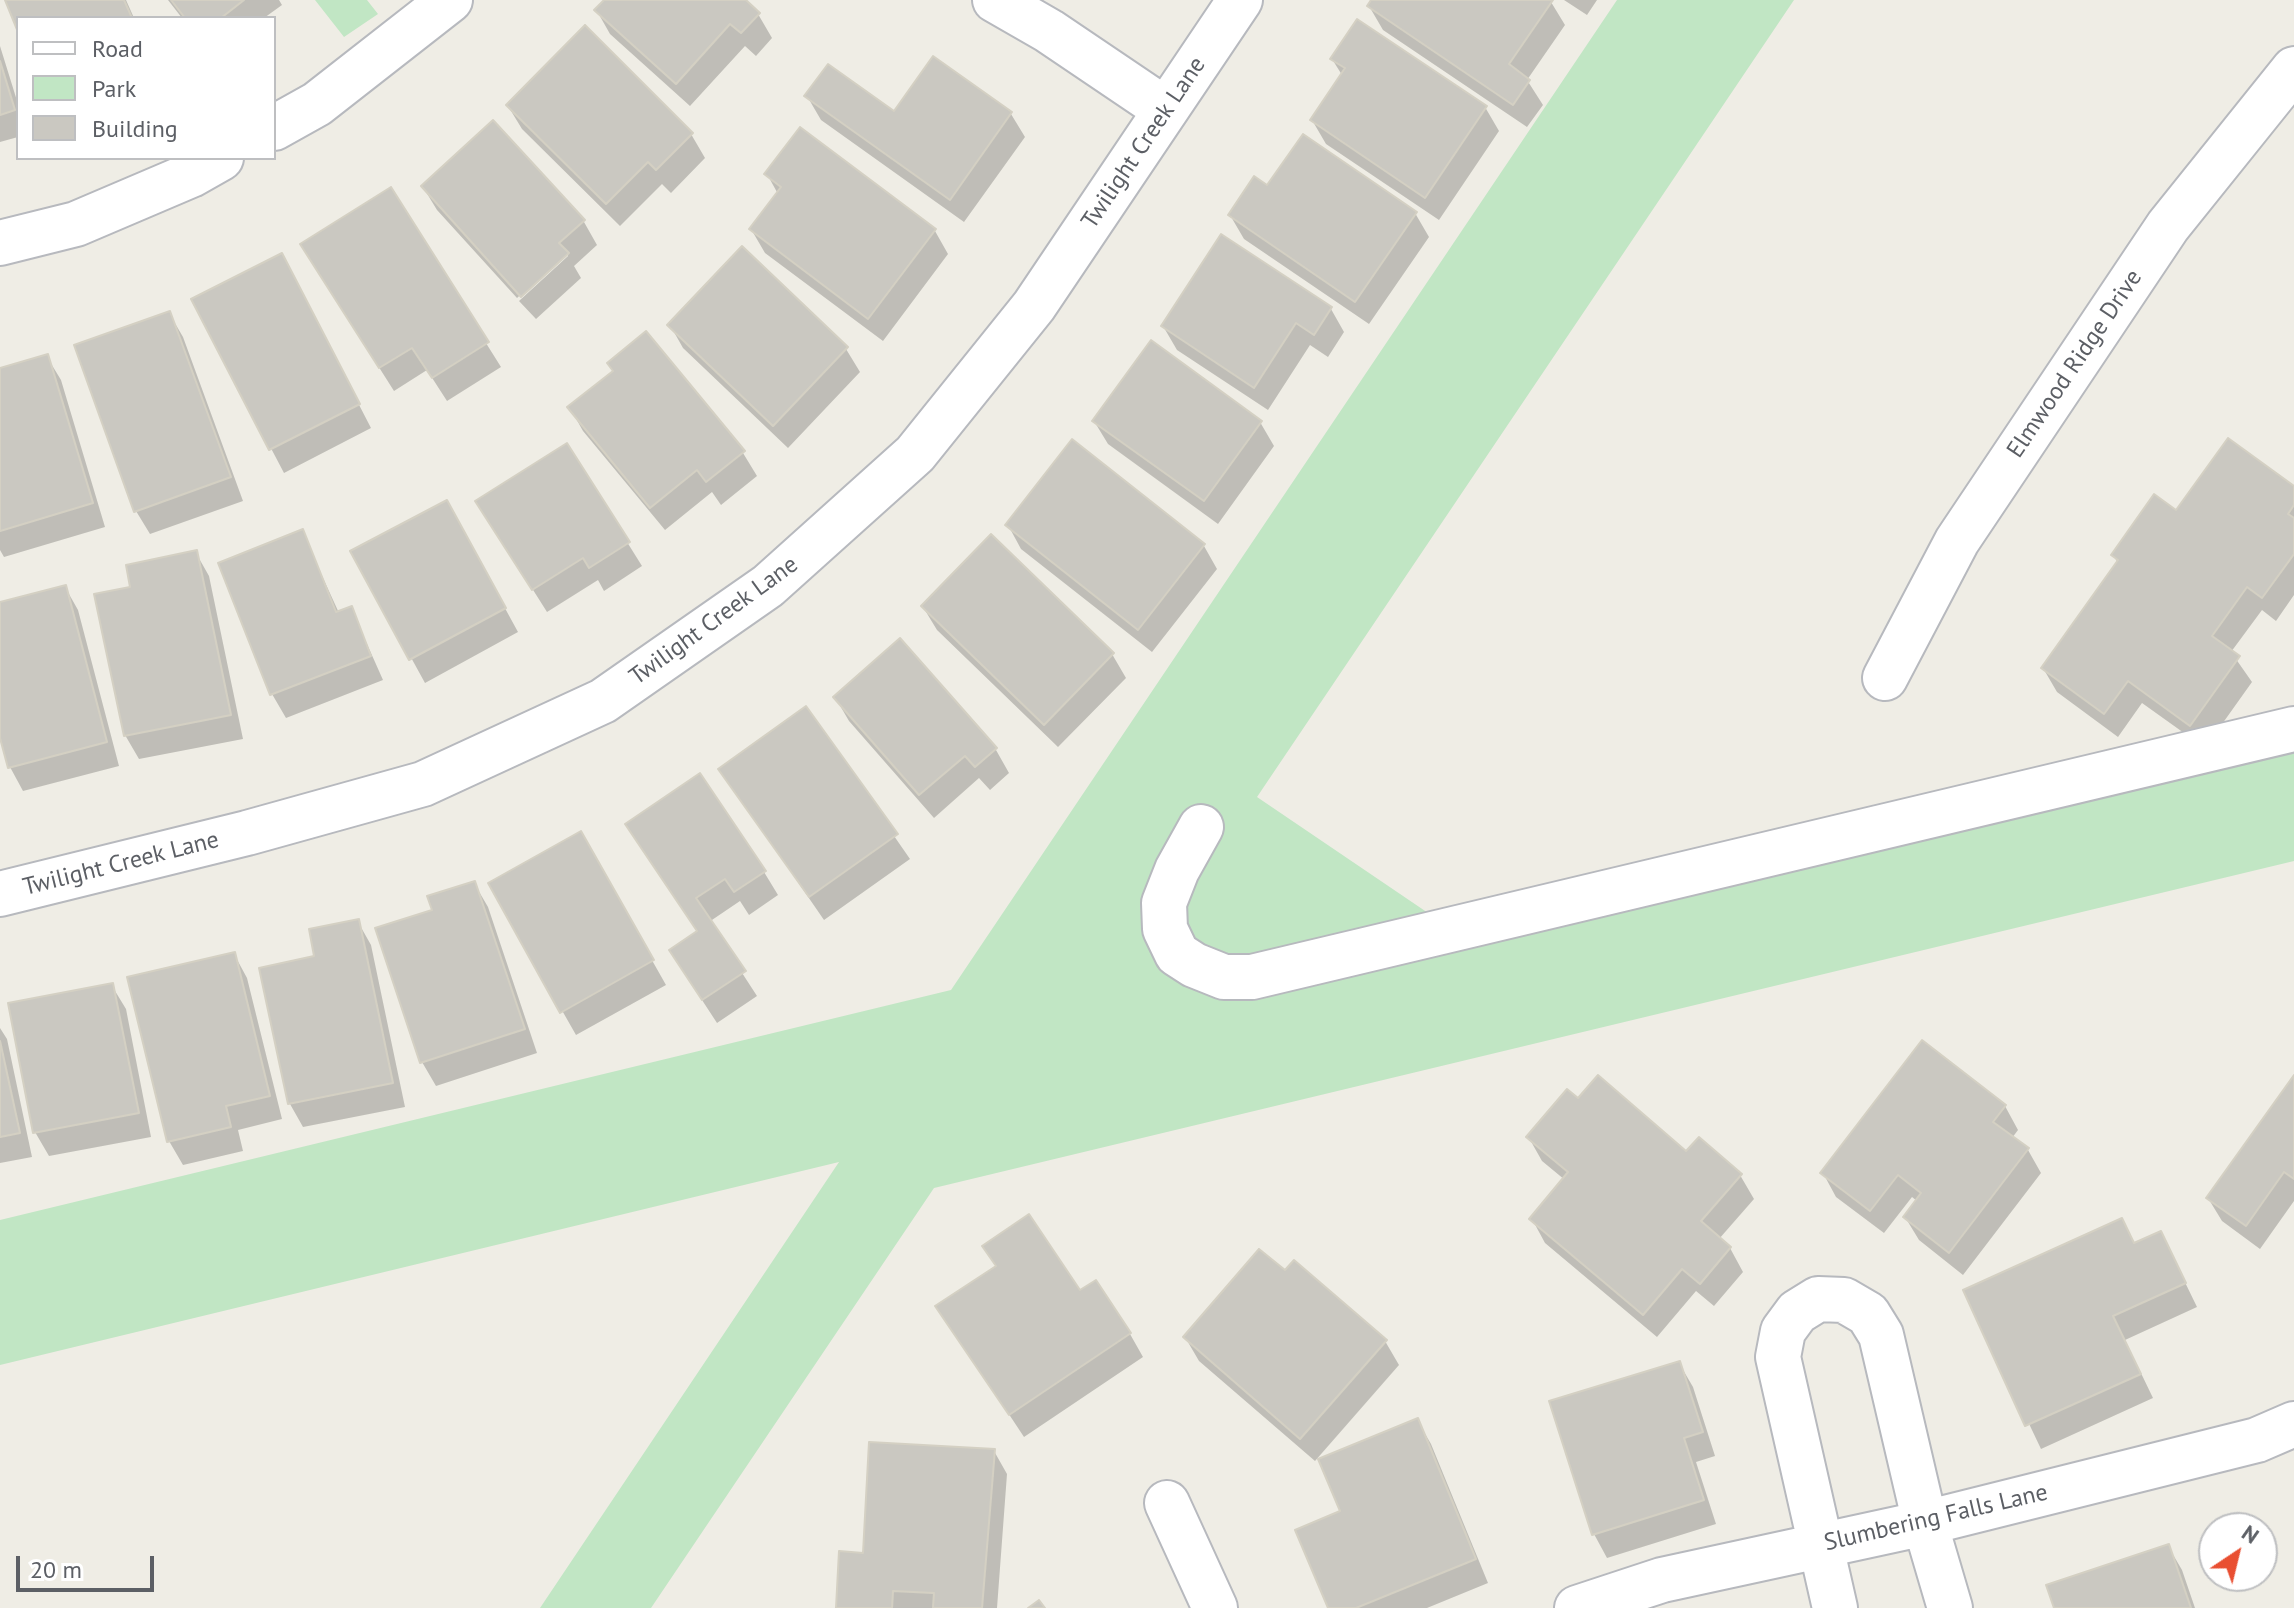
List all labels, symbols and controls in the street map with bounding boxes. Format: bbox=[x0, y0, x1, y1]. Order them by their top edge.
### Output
legend bbox=[16, 16, 276, 160]
text: Road bbox=[92, 33, 143, 64]
street label: Twilight Creek Lane bbox=[1076, 52, 1212, 234]
text: Park bbox=[92, 73, 136, 104]
text: Building bbox=[92, 113, 178, 144]
street label: Elmwood Ridge Drive bbox=[2001, 264, 2149, 464]
street label: Twilight Creek Lane bbox=[624, 550, 804, 692]
street label: Twilight Creek Lane bbox=[20, 826, 222, 902]
street label: Slumbering Falls Lane bbox=[1822, 1478, 2050, 1558]
north arrow bbox=[2198, 1512, 2278, 1592]
text: N bbox=[2237, 1518, 2265, 1550]
scale bar bbox=[20, 1540, 158, 1590]
text: 20 m bbox=[30, 1554, 82, 1585]

